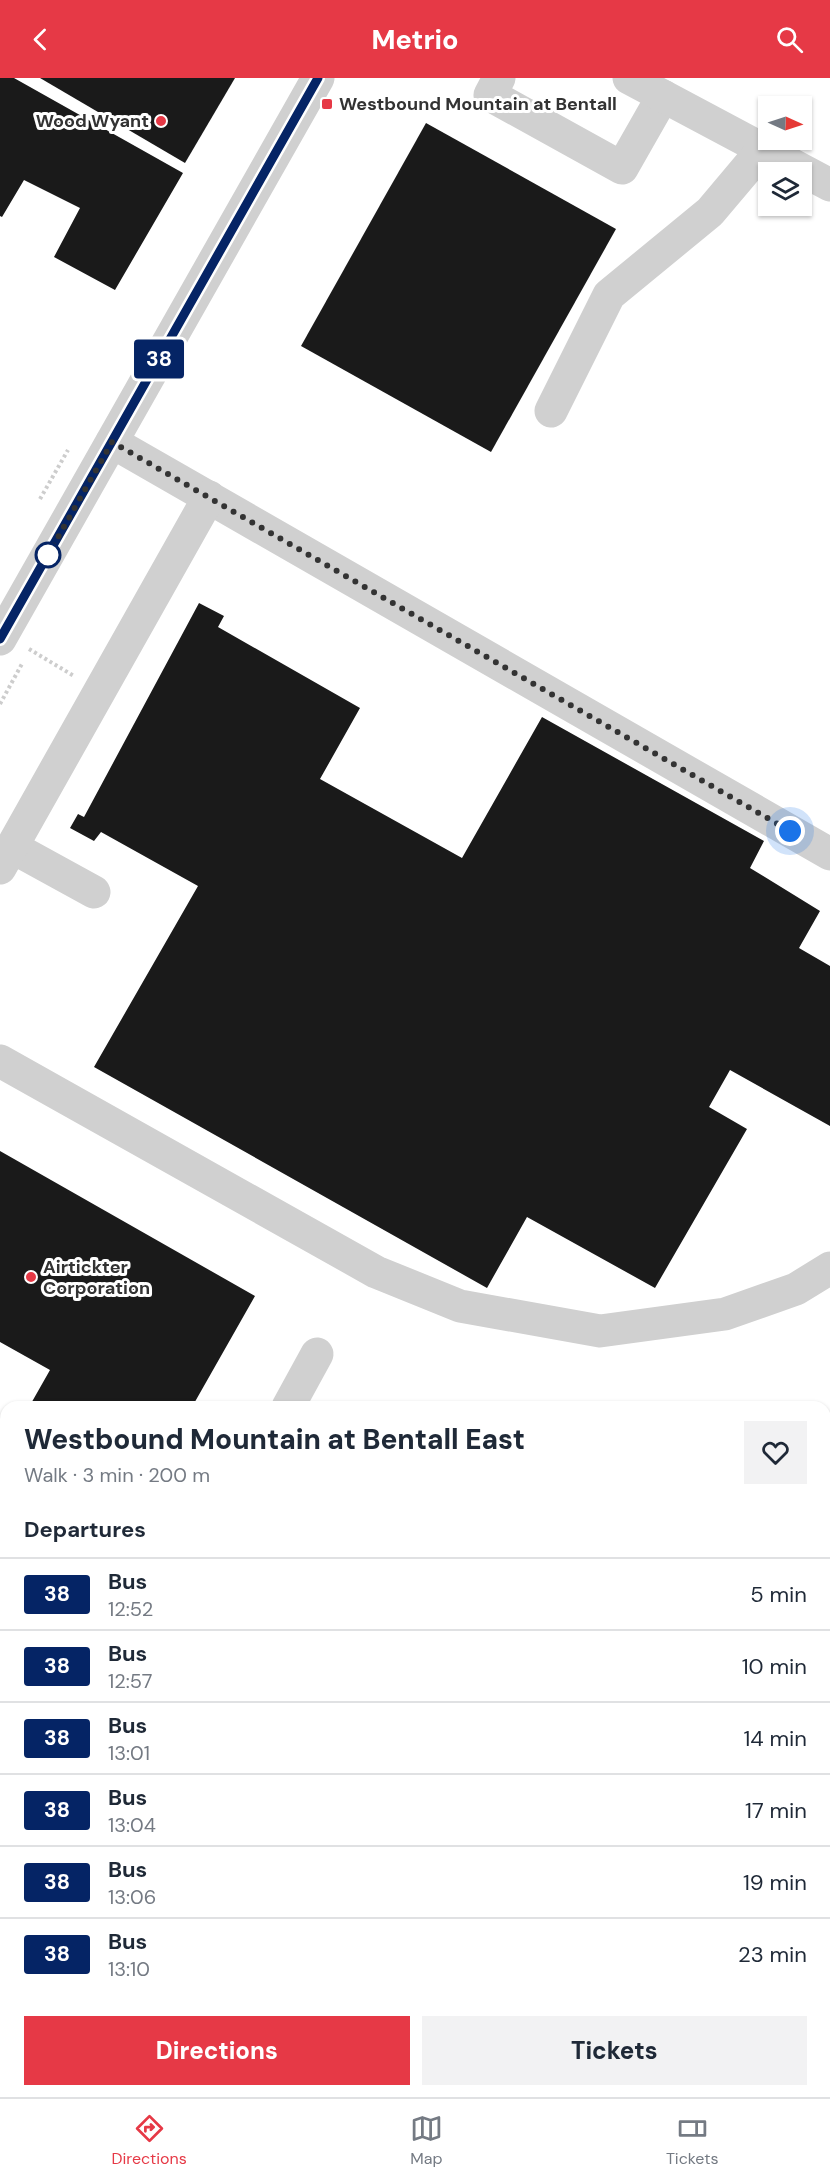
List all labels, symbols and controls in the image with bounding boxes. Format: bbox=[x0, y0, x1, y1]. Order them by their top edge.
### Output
text: Metrio bbox=[371, 22, 459, 57]
icon: back bbox=[24, 23, 57, 56]
icon: search bbox=[773, 23, 806, 56]
place label: Westbound Mountain at Bentall bbox=[339, 92, 617, 116]
north arrow bbox=[758, 96, 812, 150]
map controls bbox=[758, 96, 812, 216]
marker: Westbound Mountain at Bentall bbox=[320, 97, 334, 111]
place label: Wood Wyant bbox=[36, 109, 149, 133]
marker: Wood Wyant bbox=[154, 114, 168, 128]
button: layers bbox=[758, 162, 812, 216]
line badge: 38 bbox=[132, 340, 186, 378]
text: 38 bbox=[146, 345, 172, 373]
unlabelled marker bbox=[35, 542, 61, 568]
your location bbox=[775, 816, 805, 846]
place label: Airtickter Corporation bbox=[43, 1255, 150, 1300]
marker: Airtickter Corporation bbox=[24, 1270, 38, 1284]
text: Westbound Mountain at Bentall East bbox=[24, 1421, 525, 1458]
button: heart bbox=[744, 1421, 807, 1484]
text: Walk · 3 min · 200 m bbox=[24, 1462, 210, 1488]
text: Departures bbox=[24, 1515, 146, 1544]
text: Bus bbox=[108, 1567, 147, 1596]
text: 38 bbox=[44, 1580, 70, 1608]
text: 5 min bbox=[750, 1580, 807, 1609]
text: 12:52 bbox=[108, 1596, 153, 1622]
text: Bus bbox=[108, 1639, 147, 1668]
text: 38 bbox=[44, 1652, 70, 1680]
text: 10 min bbox=[742, 1652, 807, 1681]
text: 12:57 bbox=[108, 1668, 152, 1694]
text: Bus bbox=[108, 1711, 147, 1740]
text: 38 bbox=[44, 1724, 70, 1752]
text: 14 min bbox=[743, 1724, 807, 1753]
text: 13:01 bbox=[108, 1740, 150, 1766]
text: Bus bbox=[108, 1783, 147, 1812]
text: 38 bbox=[44, 1796, 70, 1824]
text: 17 min bbox=[745, 1796, 807, 1825]
text: 13:04 bbox=[108, 1812, 156, 1838]
text: Bus bbox=[108, 1855, 147, 1884]
text: 38 bbox=[44, 1868, 70, 1896]
text: 19 min bbox=[743, 1868, 807, 1897]
text: 13:06 bbox=[108, 1884, 156, 1910]
text: Bus bbox=[108, 1927, 147, 1956]
text: 38 bbox=[44, 1940, 70, 1968]
text: 23 min bbox=[738, 1940, 807, 1969]
text: 13:10 bbox=[108, 1956, 150, 1982]
button: Directions bbox=[24, 2016, 410, 2085]
button: Tickets bbox=[422, 2016, 807, 2085]
tab: Directions bbox=[112, 2112, 187, 2169]
tab: Map bbox=[410, 2112, 443, 2169]
tab: Tickets bbox=[666, 2112, 718, 2169]

